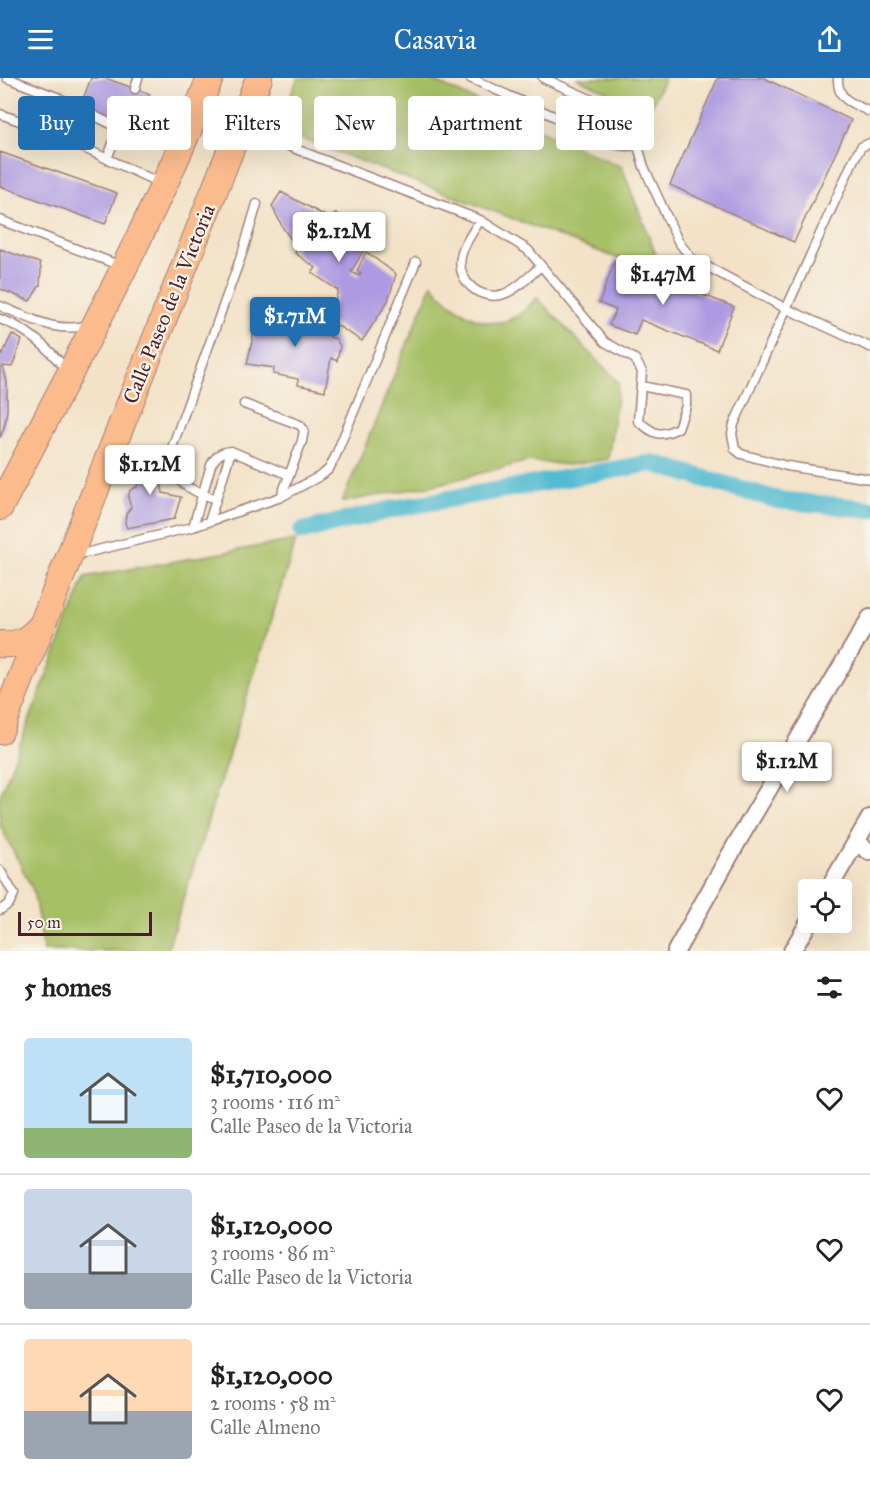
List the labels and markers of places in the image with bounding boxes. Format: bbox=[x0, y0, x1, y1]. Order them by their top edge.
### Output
pin: $2.12M bbox=[290, 212, 388, 263]
pin: $1.47M bbox=[614, 255, 712, 306]
pin: $1.71M bbox=[246, 297, 344, 348]
pin: $1.12M bbox=[101, 445, 199, 496]
pin: $1.12M bbox=[738, 742, 836, 793]

